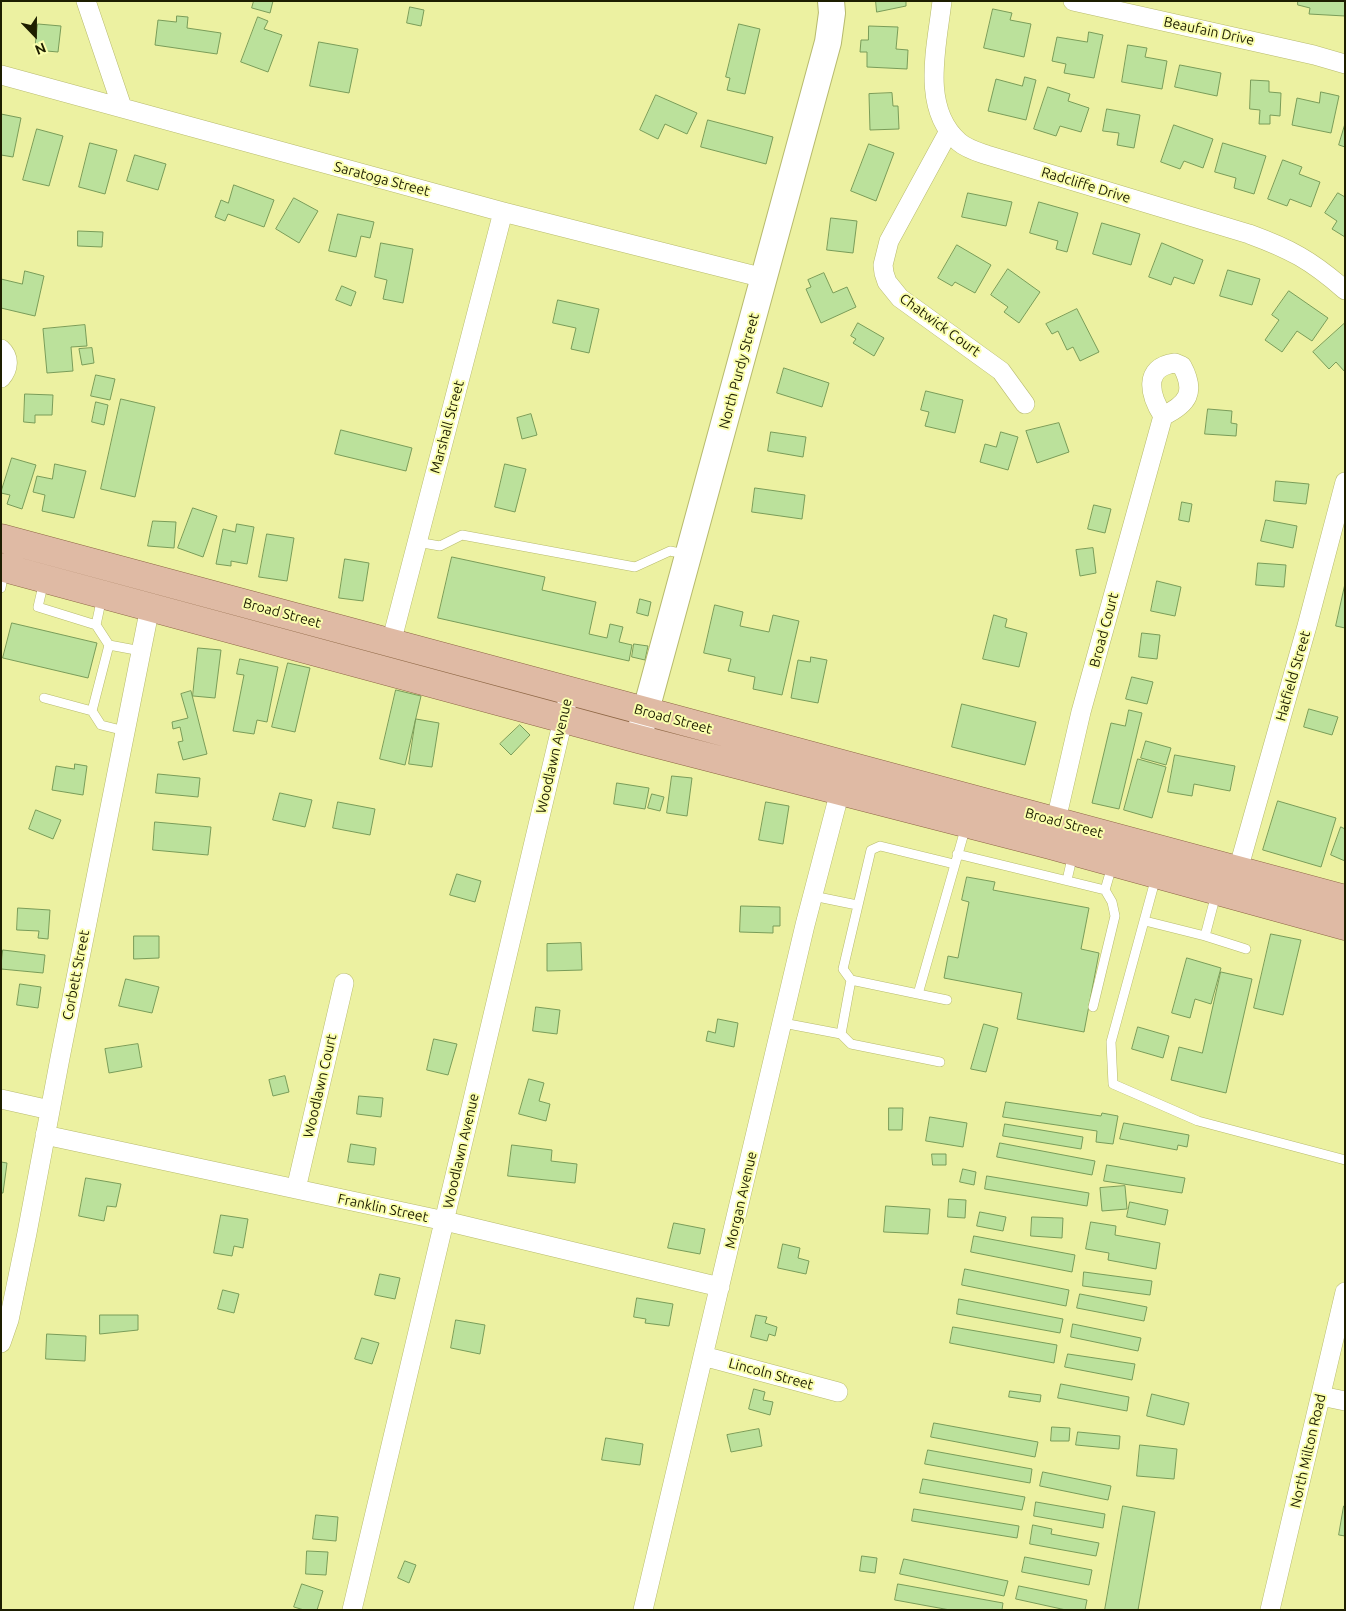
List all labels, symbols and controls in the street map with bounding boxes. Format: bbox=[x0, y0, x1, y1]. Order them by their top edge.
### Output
north arrow bbox=[10, 10, 60, 60]
street label: Beaufain Drive bbox=[1162, 13, 1256, 49]
text: N bbox=[33, 40, 48, 58]
street label: Saratoga Street bbox=[332, 158, 432, 200]
street label: Radcliffe Drive bbox=[1039, 163, 1133, 207]
street label: Chatwick Court bbox=[896, 290, 984, 360]
street label: North Purdy Street bbox=[715, 311, 763, 431]
street label: Marshall Street bbox=[427, 379, 467, 475]
street label: Broad Court bbox=[1086, 591, 1122, 669]
street label: Broad Street bbox=[241, 595, 323, 631]
street label: Hatfield Street bbox=[1272, 629, 1314, 723]
street label: Woodlawn Avenue bbox=[533, 697, 575, 815]
street label: Broad Street bbox=[632, 701, 714, 737]
street label: Broad Street bbox=[1023, 805, 1105, 841]
street label: Corbett Street bbox=[59, 929, 93, 1021]
street label: Woodlawn Court bbox=[300, 1033, 340, 1139]
street label: Woodlawn Avenue bbox=[440, 1092, 482, 1210]
street label: Morgan Avenue bbox=[722, 1150, 760, 1250]
street label: Franklin Street bbox=[336, 1190, 430, 1226]
street label: Lincoln Street bbox=[727, 1355, 815, 1393]
street label: North Milton Road bbox=[1287, 1392, 1329, 1510]

